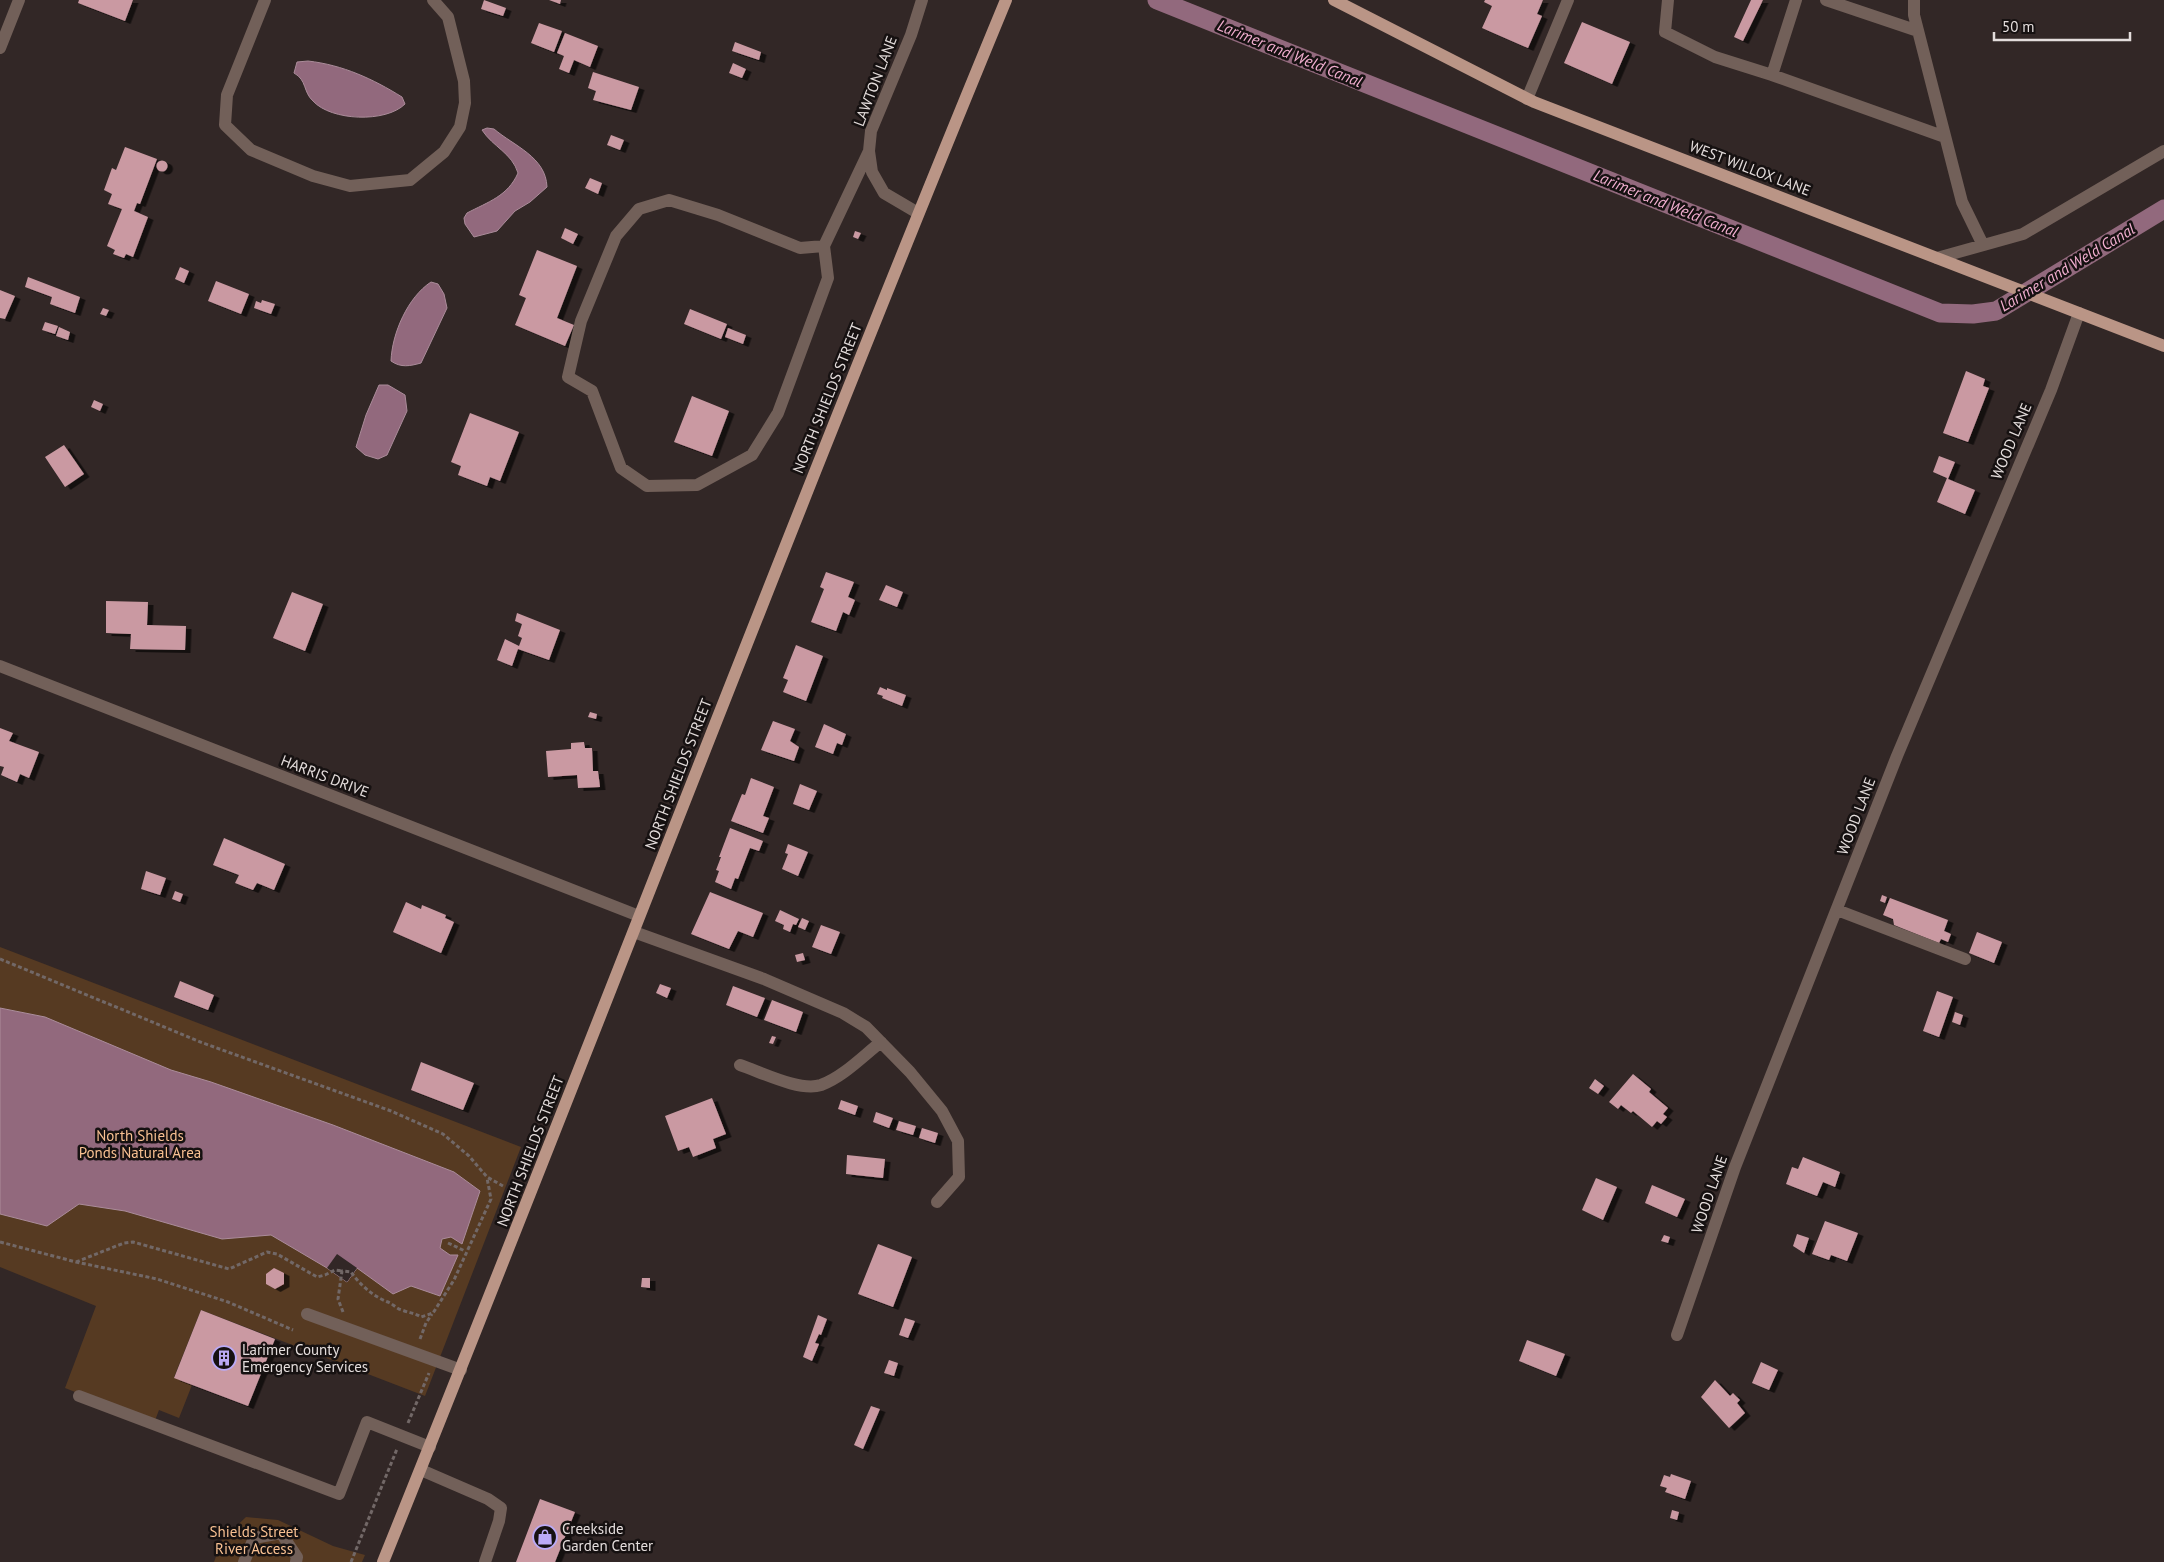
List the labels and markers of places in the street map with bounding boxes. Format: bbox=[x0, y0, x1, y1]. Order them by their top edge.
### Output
place label: Larimer County Emergency Services bbox=[242, 1340, 368, 1376]
building icon: Larimer County Emergency Services bbox=[211, 1345, 237, 1371]
place label: Creekside Garden Center bbox=[562, 1519, 653, 1555]
shop icon: Creekside Garden Center bbox=[532, 1524, 558, 1550]

